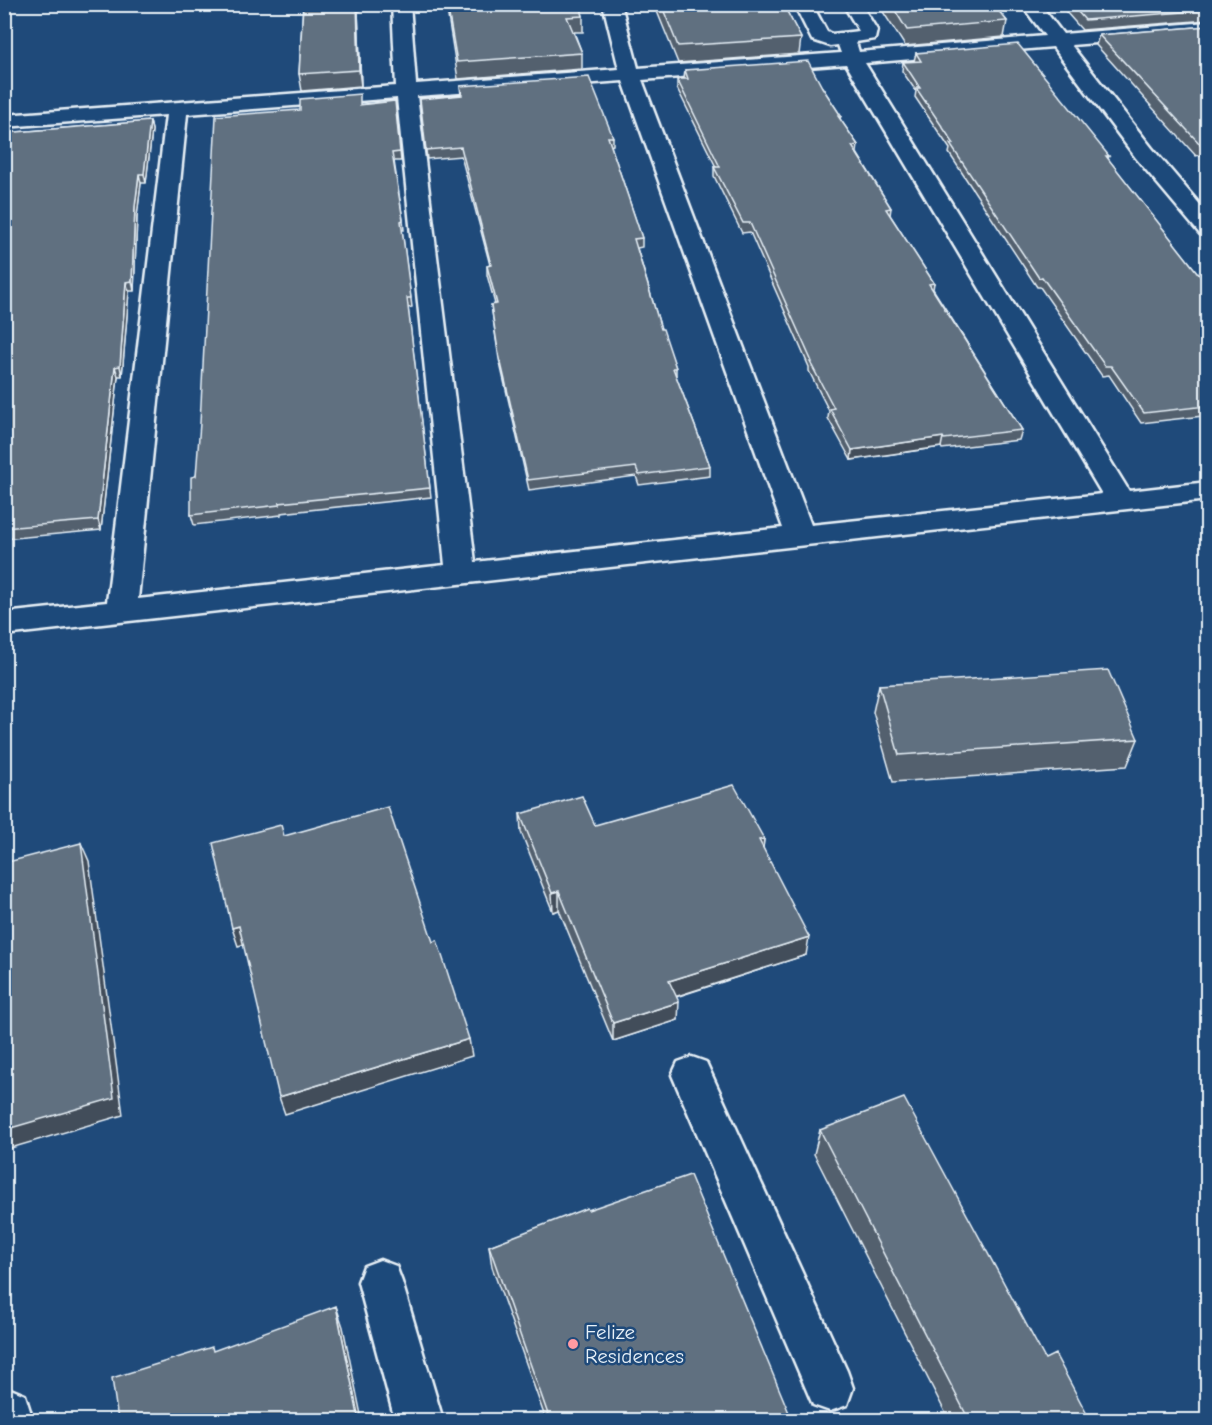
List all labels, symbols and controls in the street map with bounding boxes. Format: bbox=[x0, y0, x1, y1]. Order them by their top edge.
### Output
place label: Felize Residences bbox=[585, 1320, 684, 1368]
marker: Felize Residences bbox=[566, 1337, 580, 1351]

